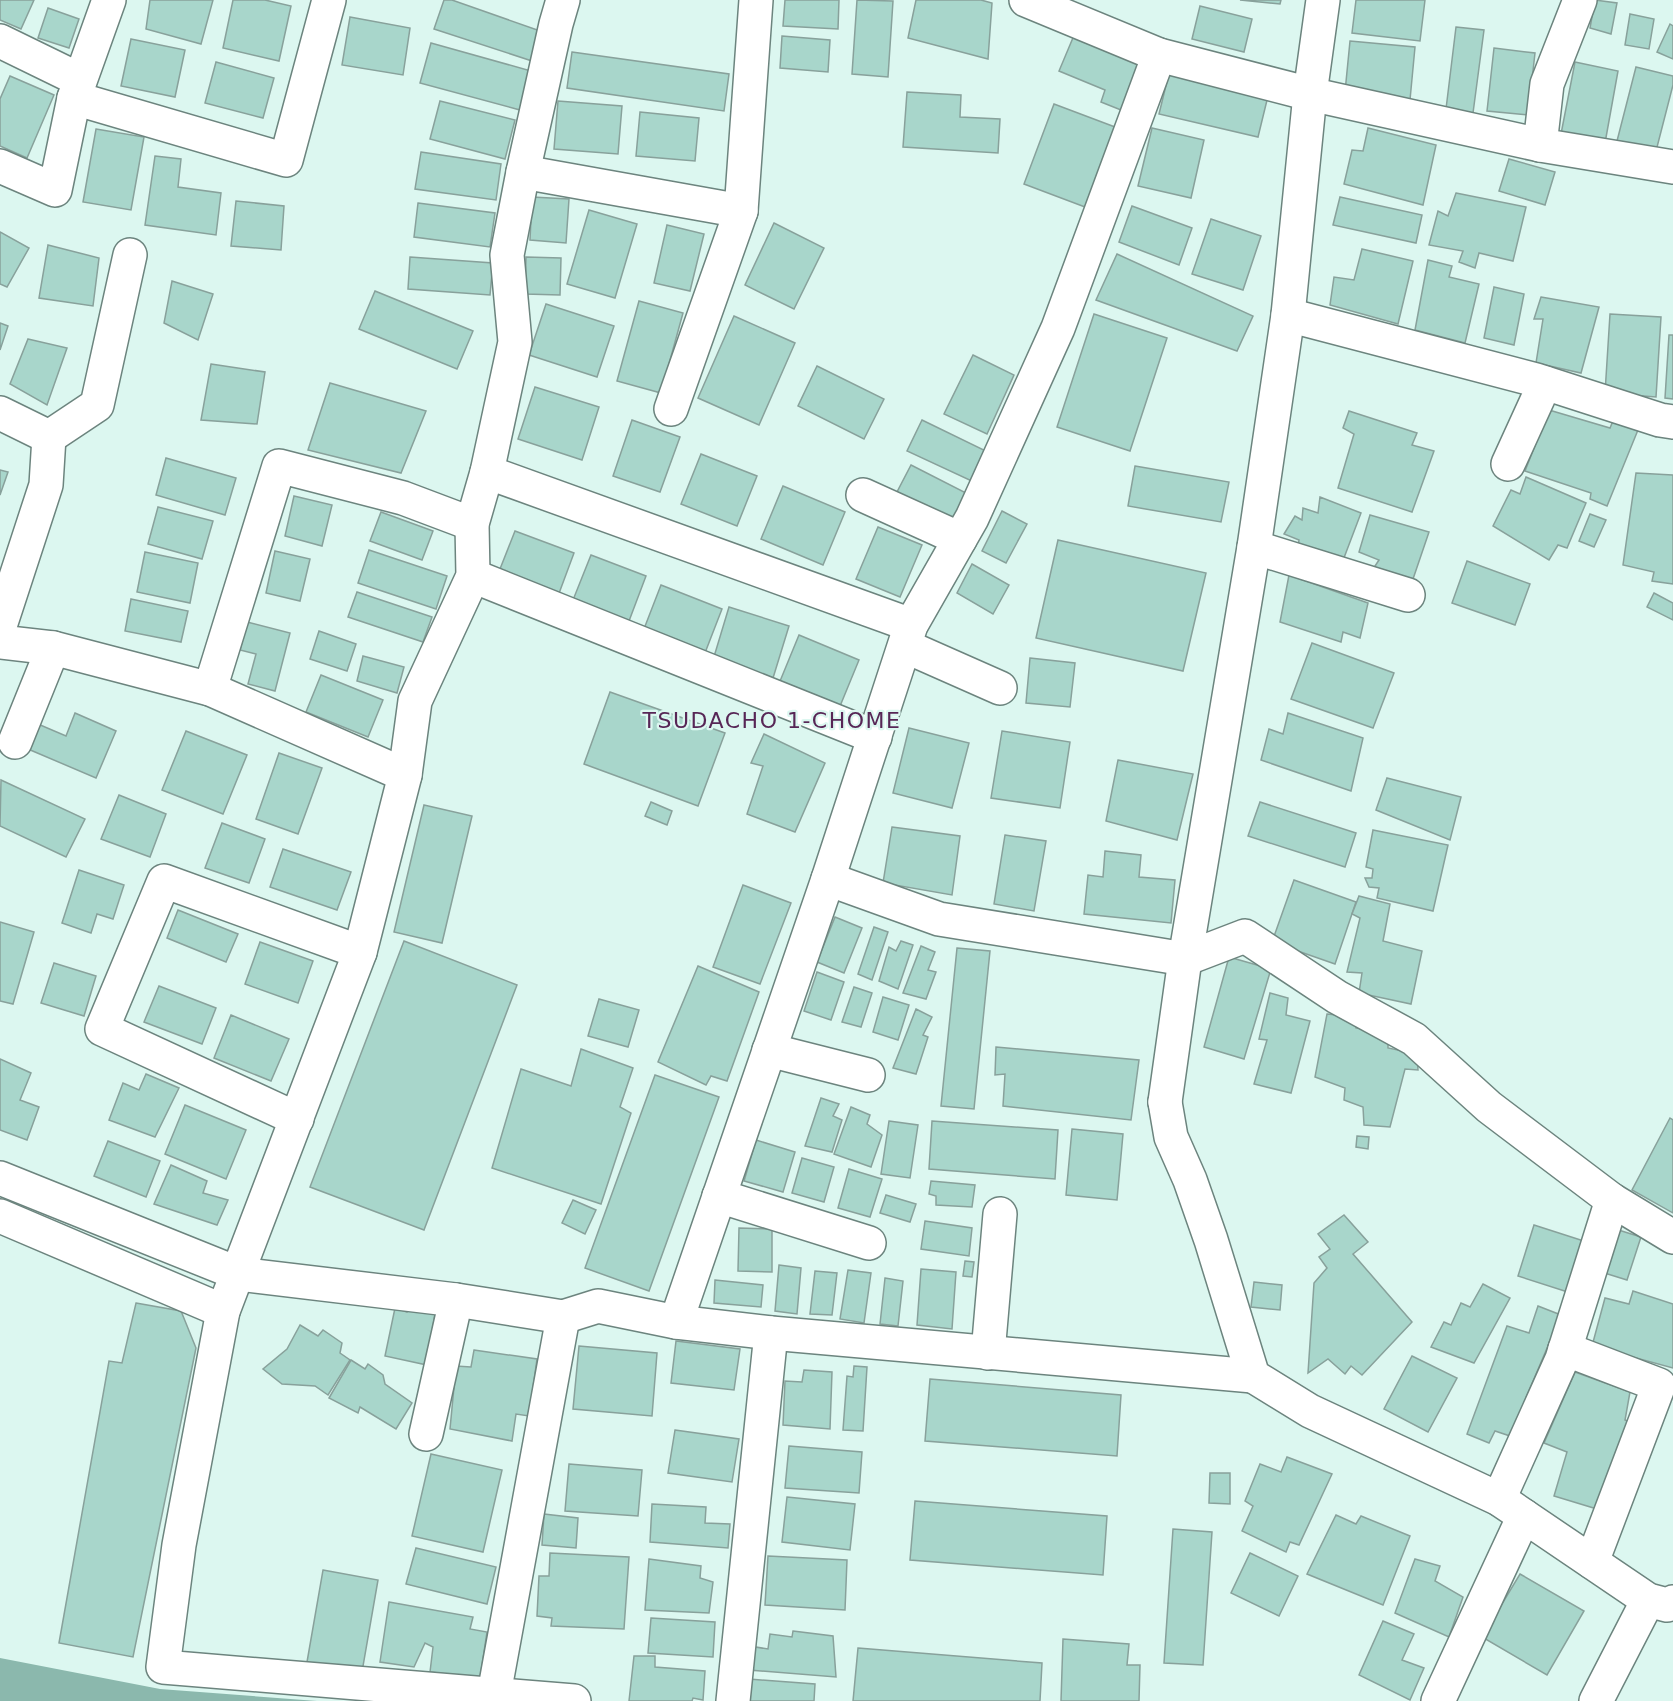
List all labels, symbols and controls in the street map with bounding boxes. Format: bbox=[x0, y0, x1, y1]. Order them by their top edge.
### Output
district label: TSUDACHO 1-CHOME bbox=[642, 708, 901, 733]

